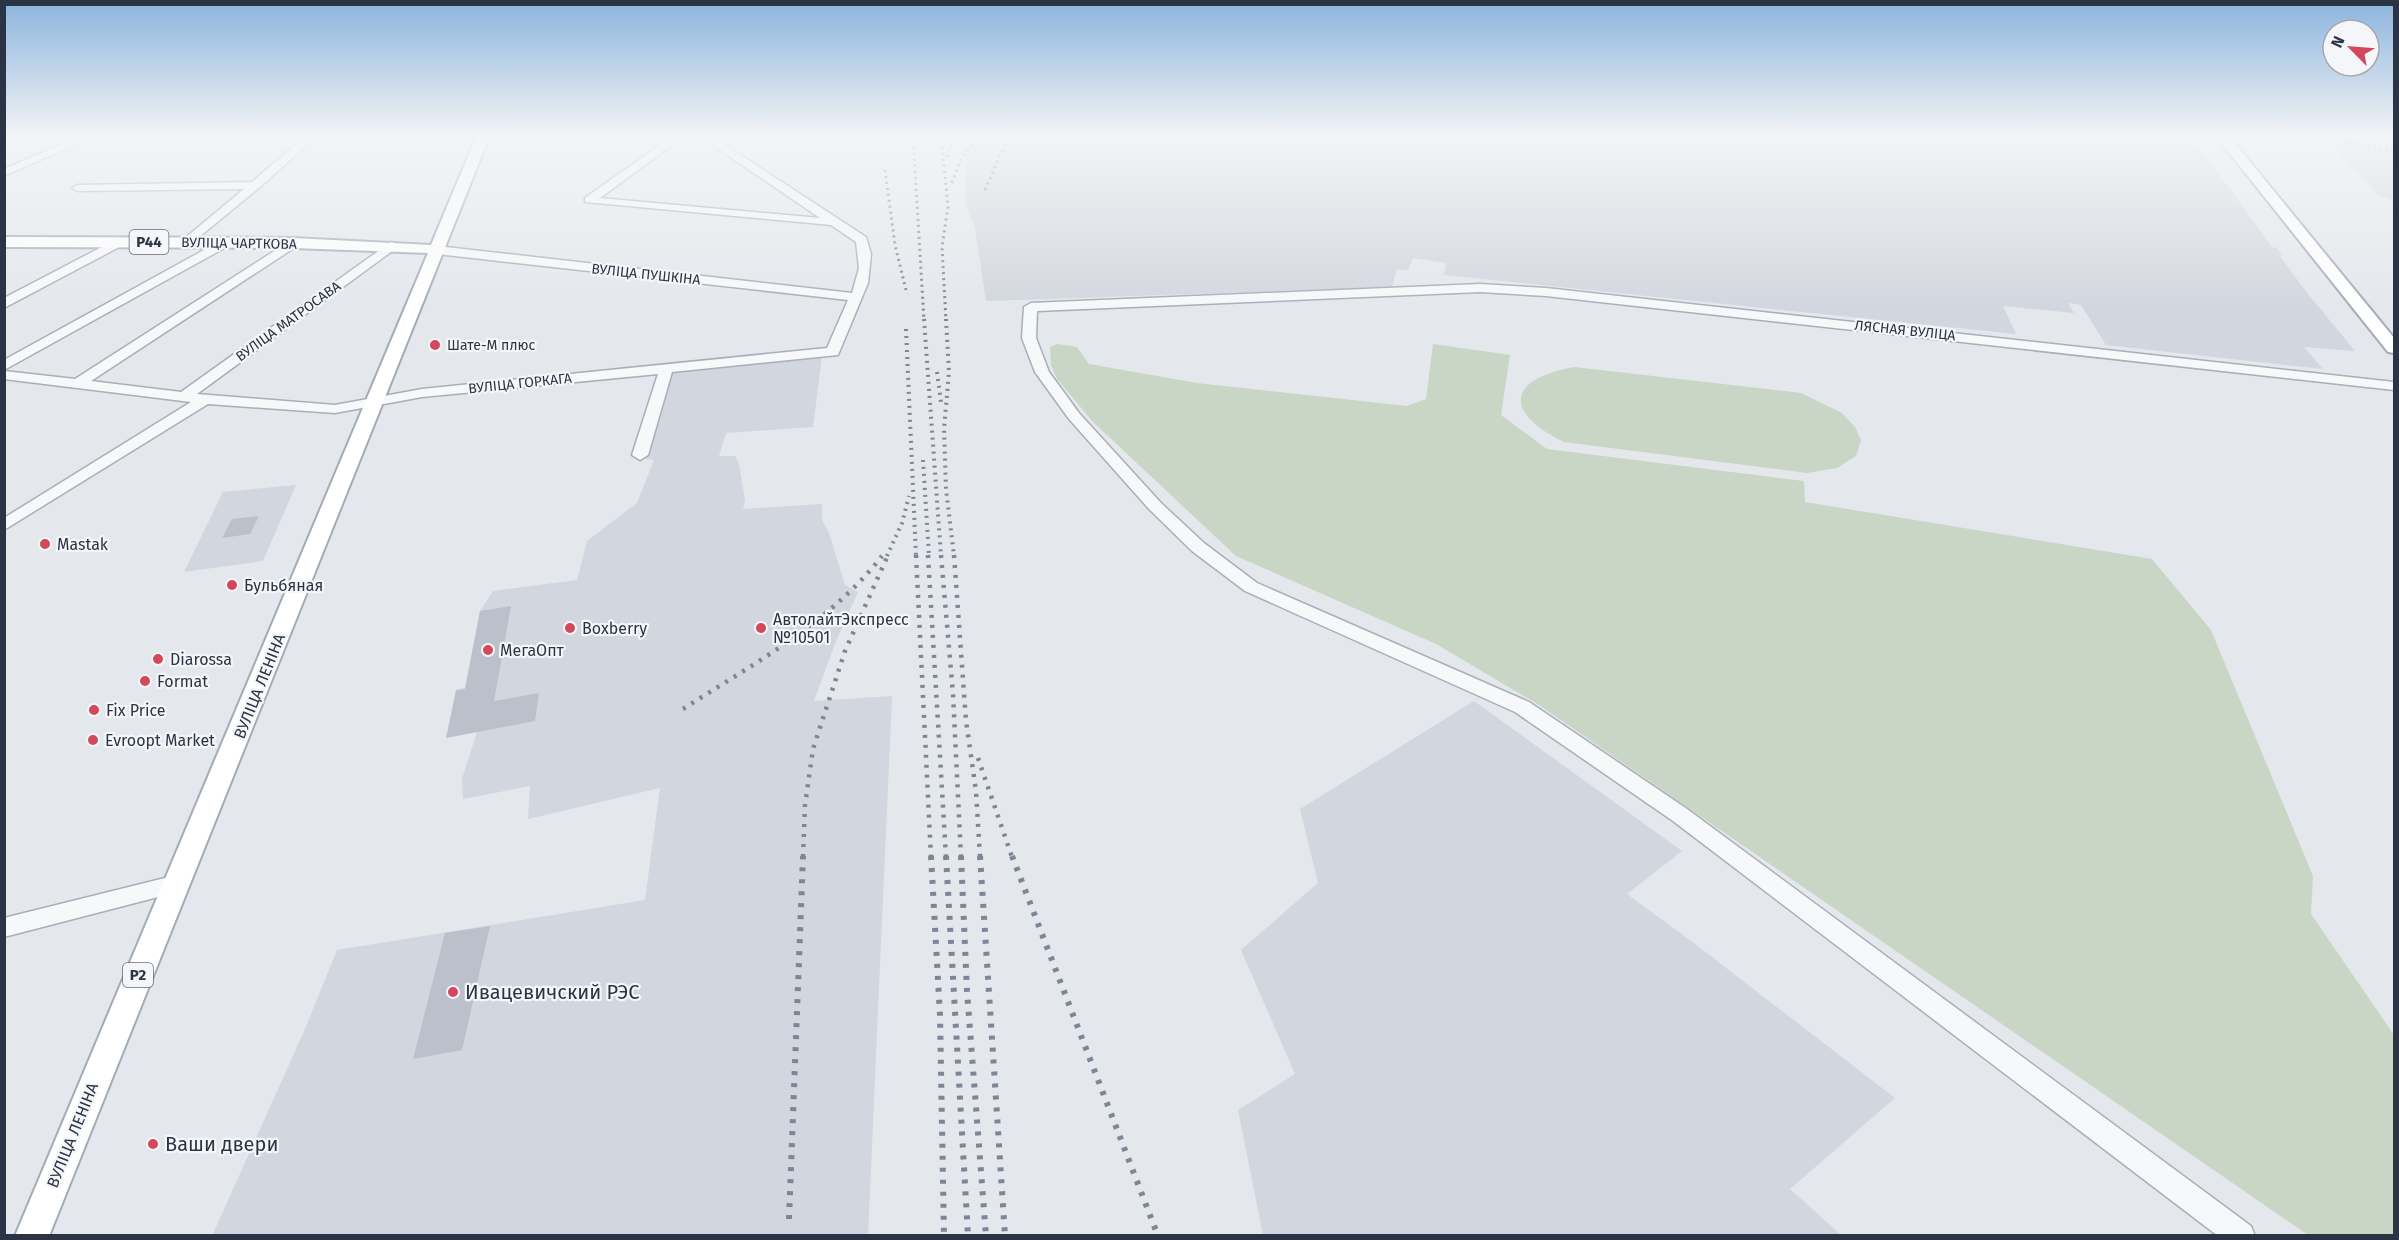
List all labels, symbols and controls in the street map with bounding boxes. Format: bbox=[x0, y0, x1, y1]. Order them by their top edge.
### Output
north arrow bbox=[2321, 18, 2381, 78]
text: N bbox=[2327, 33, 2349, 51]
road number: Р44 bbox=[130, 230, 168, 254]
street label: ВУЛІЦА ЧАРТКОВА bbox=[181, 234, 297, 253]
street label: ВУЛІЦА ПУШКІНА bbox=[591, 260, 701, 289]
street label: ВУЛІЦА МАТРОСАВА bbox=[233, 278, 344, 365]
street label: ЛЯСНАЯ ВУЛІЦА bbox=[1854, 317, 1956, 344]
place label: Шате-М плюс bbox=[447, 337, 535, 354]
marker: Шате-М плюс bbox=[428, 338, 442, 352]
street label: ВУЛІЦА ГОРКАГА bbox=[467, 370, 573, 397]
place label: Mastak bbox=[57, 535, 109, 554]
marker: Mastak bbox=[38, 537, 52, 551]
place label: Бульбяная bbox=[244, 576, 323, 595]
marker: Бульбяная bbox=[225, 578, 239, 592]
place label: АвтолайтЭкспресс №10501 bbox=[773, 610, 909, 647]
place label: Boxberry bbox=[582, 619, 647, 638]
marker: Boxberry bbox=[563, 621, 577, 635]
marker: АвтолайтЭкспресс №10501 bbox=[754, 621, 768, 635]
street label: ВУЛІЦА ЛЕНІНА bbox=[230, 630, 290, 742]
place label: МегаОпт bbox=[500, 641, 565, 660]
marker: МегаОпт bbox=[481, 643, 495, 657]
place label: Diarossa bbox=[170, 650, 232, 669]
marker: Diarossa bbox=[151, 652, 165, 666]
place label: Format bbox=[157, 672, 208, 691]
marker: Format bbox=[138, 674, 152, 688]
place label: Fix Price bbox=[106, 701, 166, 720]
marker: Fix Price bbox=[87, 703, 101, 717]
place label: Evroopt Market bbox=[105, 731, 215, 750]
marker: Evroopt Market bbox=[86, 733, 100, 747]
road number: Р2 bbox=[123, 963, 153, 987]
place label: Ивацевичский РЭС bbox=[465, 980, 639, 1004]
marker: Ивацевичский РЭС bbox=[446, 985, 460, 999]
street label: ВУЛІЦА ЛЕНІНА bbox=[43, 1079, 103, 1191]
place label: Ваши двери bbox=[165, 1132, 278, 1156]
marker: Ваши двери bbox=[146, 1137, 160, 1151]

